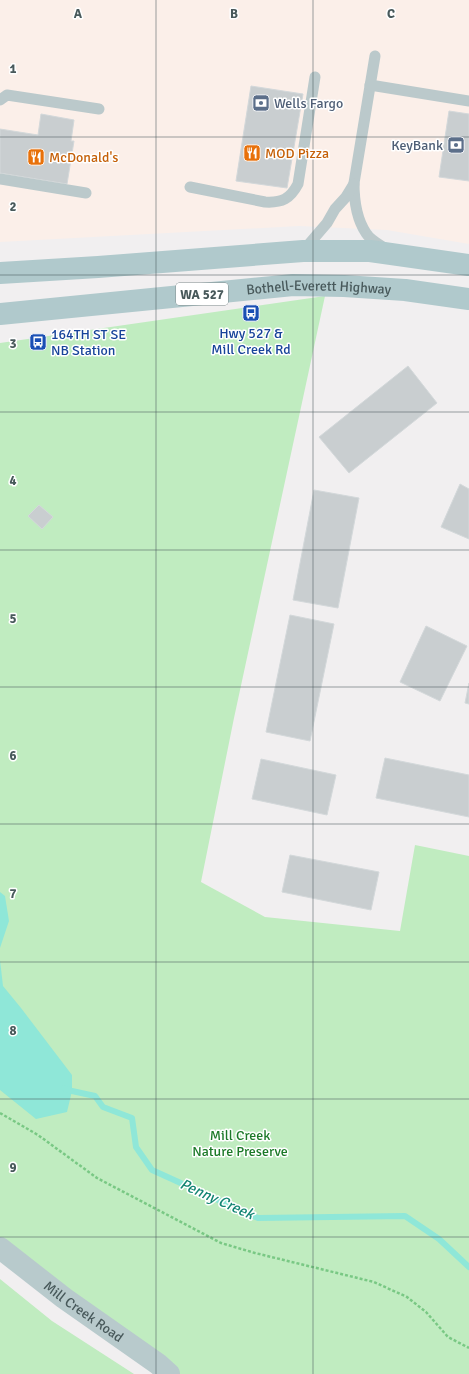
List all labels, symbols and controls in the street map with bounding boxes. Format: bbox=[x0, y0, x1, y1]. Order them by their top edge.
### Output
text: A bbox=[74, 6, 83, 22]
text: B bbox=[230, 6, 238, 22]
text: C bbox=[387, 6, 395, 22]
text: 1 bbox=[9, 61, 17, 77]
bank icon: Wells Fargo bbox=[251, 93, 271, 113]
place label: Wells Fargo bbox=[274, 95, 343, 112]
bank icon: KeyBank bbox=[446, 135, 466, 155]
place label: KeyBank bbox=[391, 137, 443, 154]
restaurant icon: MOD Pizza bbox=[242, 143, 262, 163]
place label: MOD Pizza bbox=[265, 145, 329, 162]
restaurant icon: McDonald's bbox=[26, 147, 46, 167]
place label: McDonald's bbox=[49, 149, 118, 166]
text: 2 bbox=[9, 199, 17, 215]
street label: Bothell-Everett Highway bbox=[245, 277, 392, 299]
road number: WA 527 bbox=[176, 283, 228, 305]
bus stop icon: Hwy 527 & Mill Creek Rd bbox=[241, 303, 261, 323]
place label: Hwy 527 & Mill Creek Rd bbox=[211, 325, 291, 358]
place label: 164TH ST SE NB Station bbox=[51, 326, 126, 359]
bus stop icon: 164TH ST SE NB Station bbox=[28, 332, 48, 352]
text: 3 bbox=[9, 336, 17, 352]
text: 4 bbox=[9, 473, 17, 489]
text: 5 bbox=[9, 611, 17, 627]
text: 6 bbox=[9, 748, 17, 764]
text: 7 bbox=[9, 886, 17, 902]
text: 8 bbox=[9, 1023, 17, 1039]
park label: Mill Creek Nature Preserve bbox=[192, 1127, 288, 1160]
text: 9 bbox=[9, 1160, 17, 1176]
water label: Penny Creek bbox=[177, 1175, 258, 1224]
street label: Mill Creek Road bbox=[40, 1277, 126, 1346]

